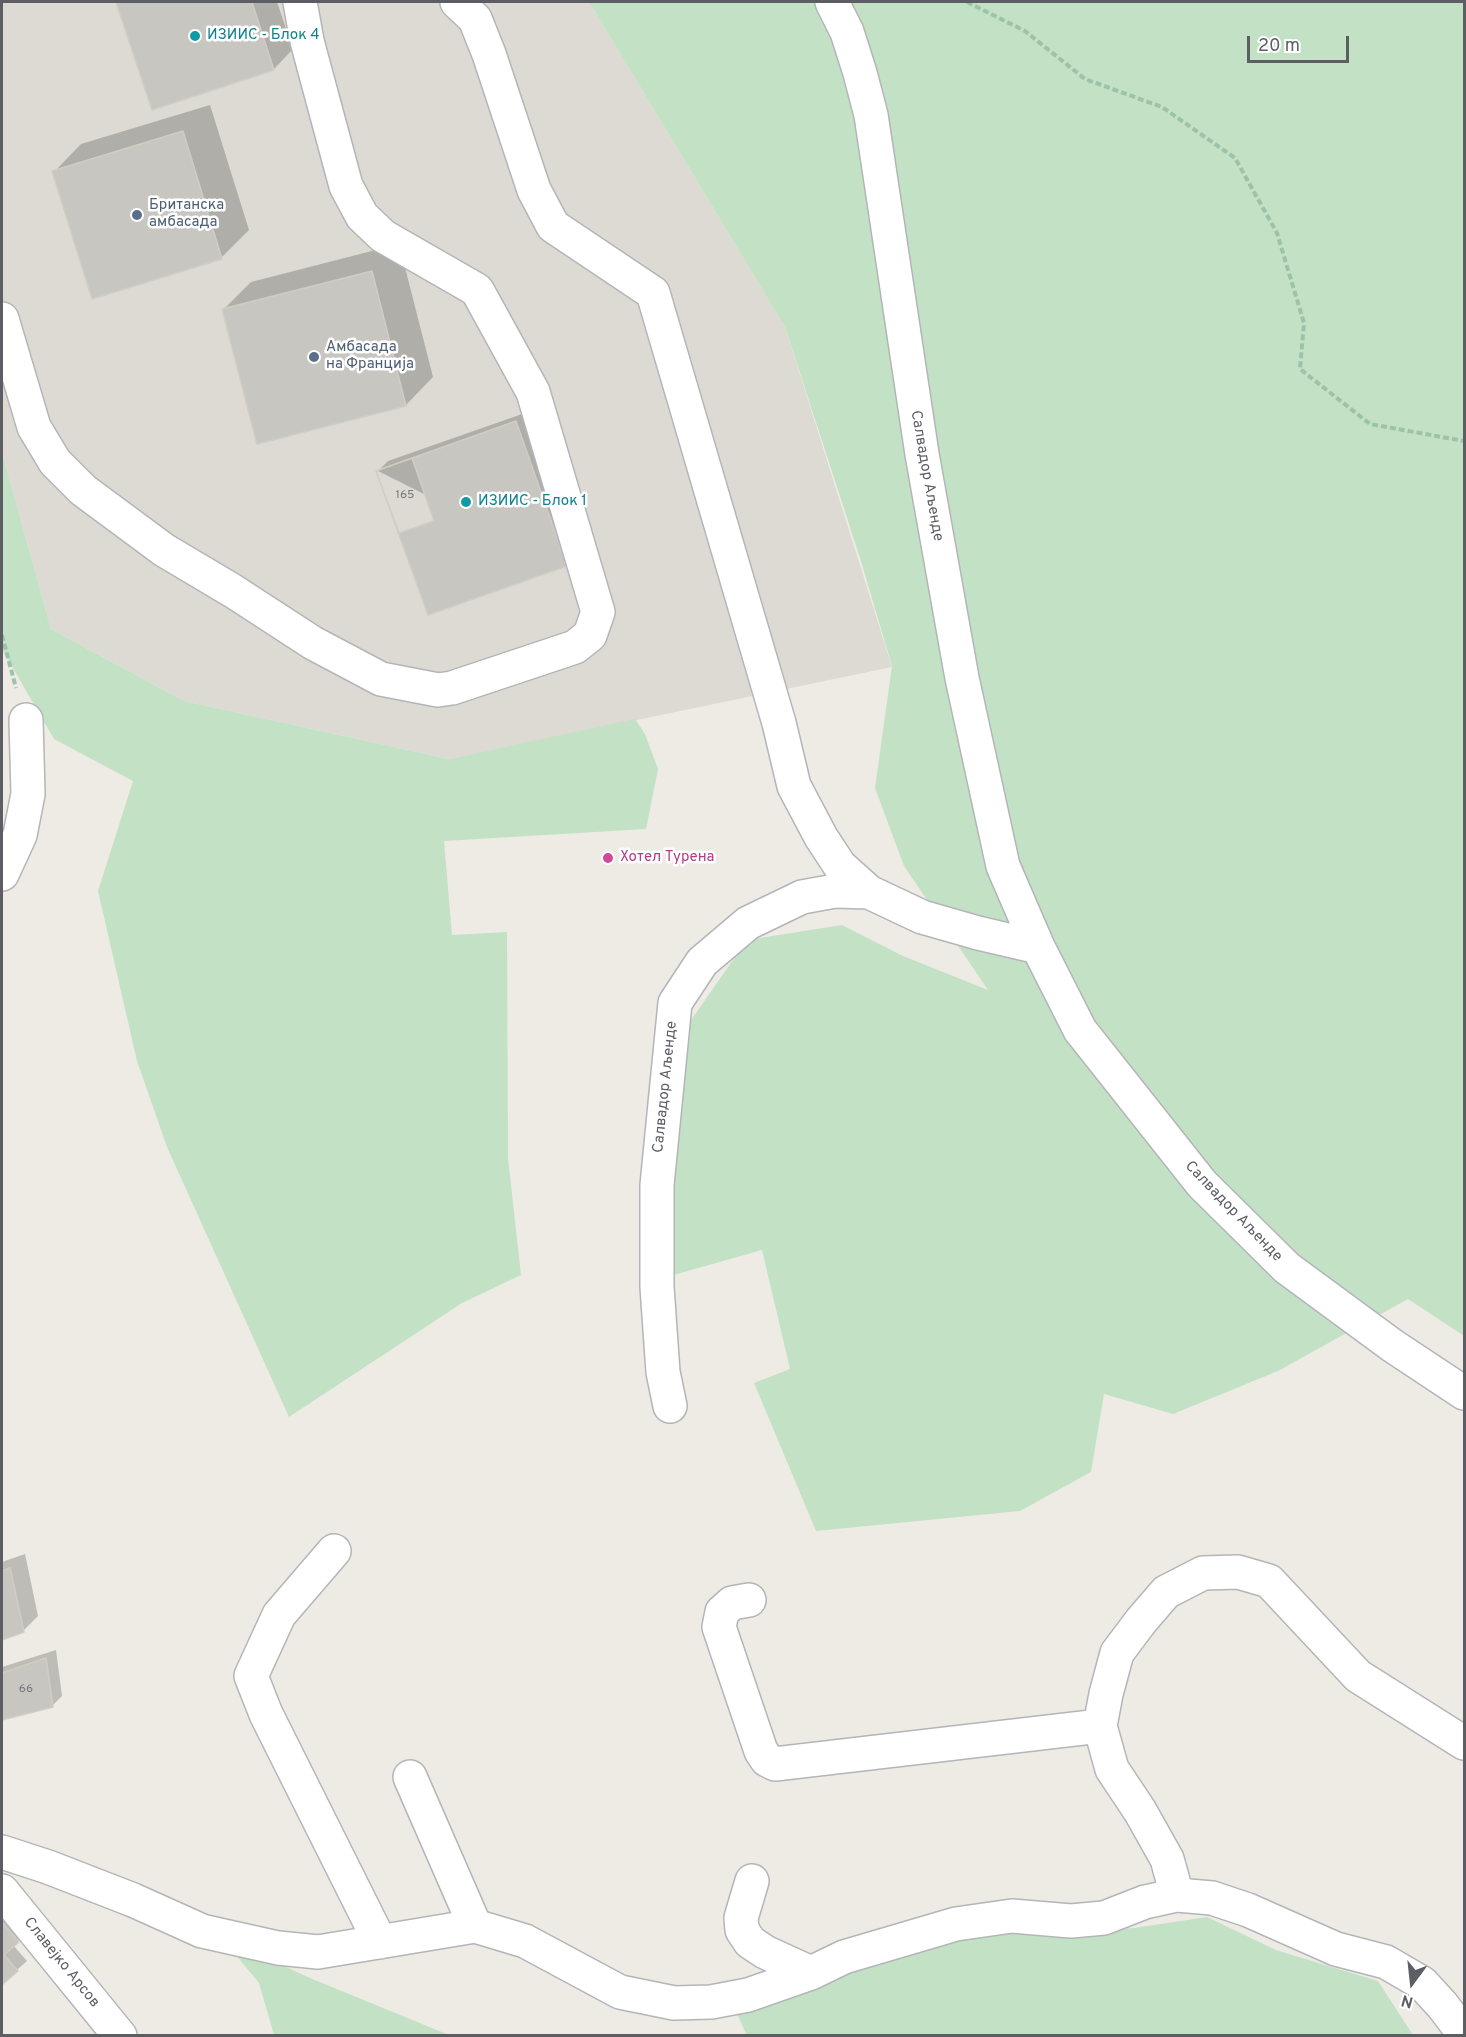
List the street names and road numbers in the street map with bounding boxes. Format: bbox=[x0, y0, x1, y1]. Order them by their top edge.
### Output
street label: Салвадор Аљенде bbox=[906, 409, 946, 543]
street label: Салвадор Аљенде bbox=[650, 1020, 682, 1154]
street label: Салвадор Аљенде bbox=[1180, 1158, 1286, 1266]
street label: Славејко Арсов bbox=[19, 1914, 103, 2012]

